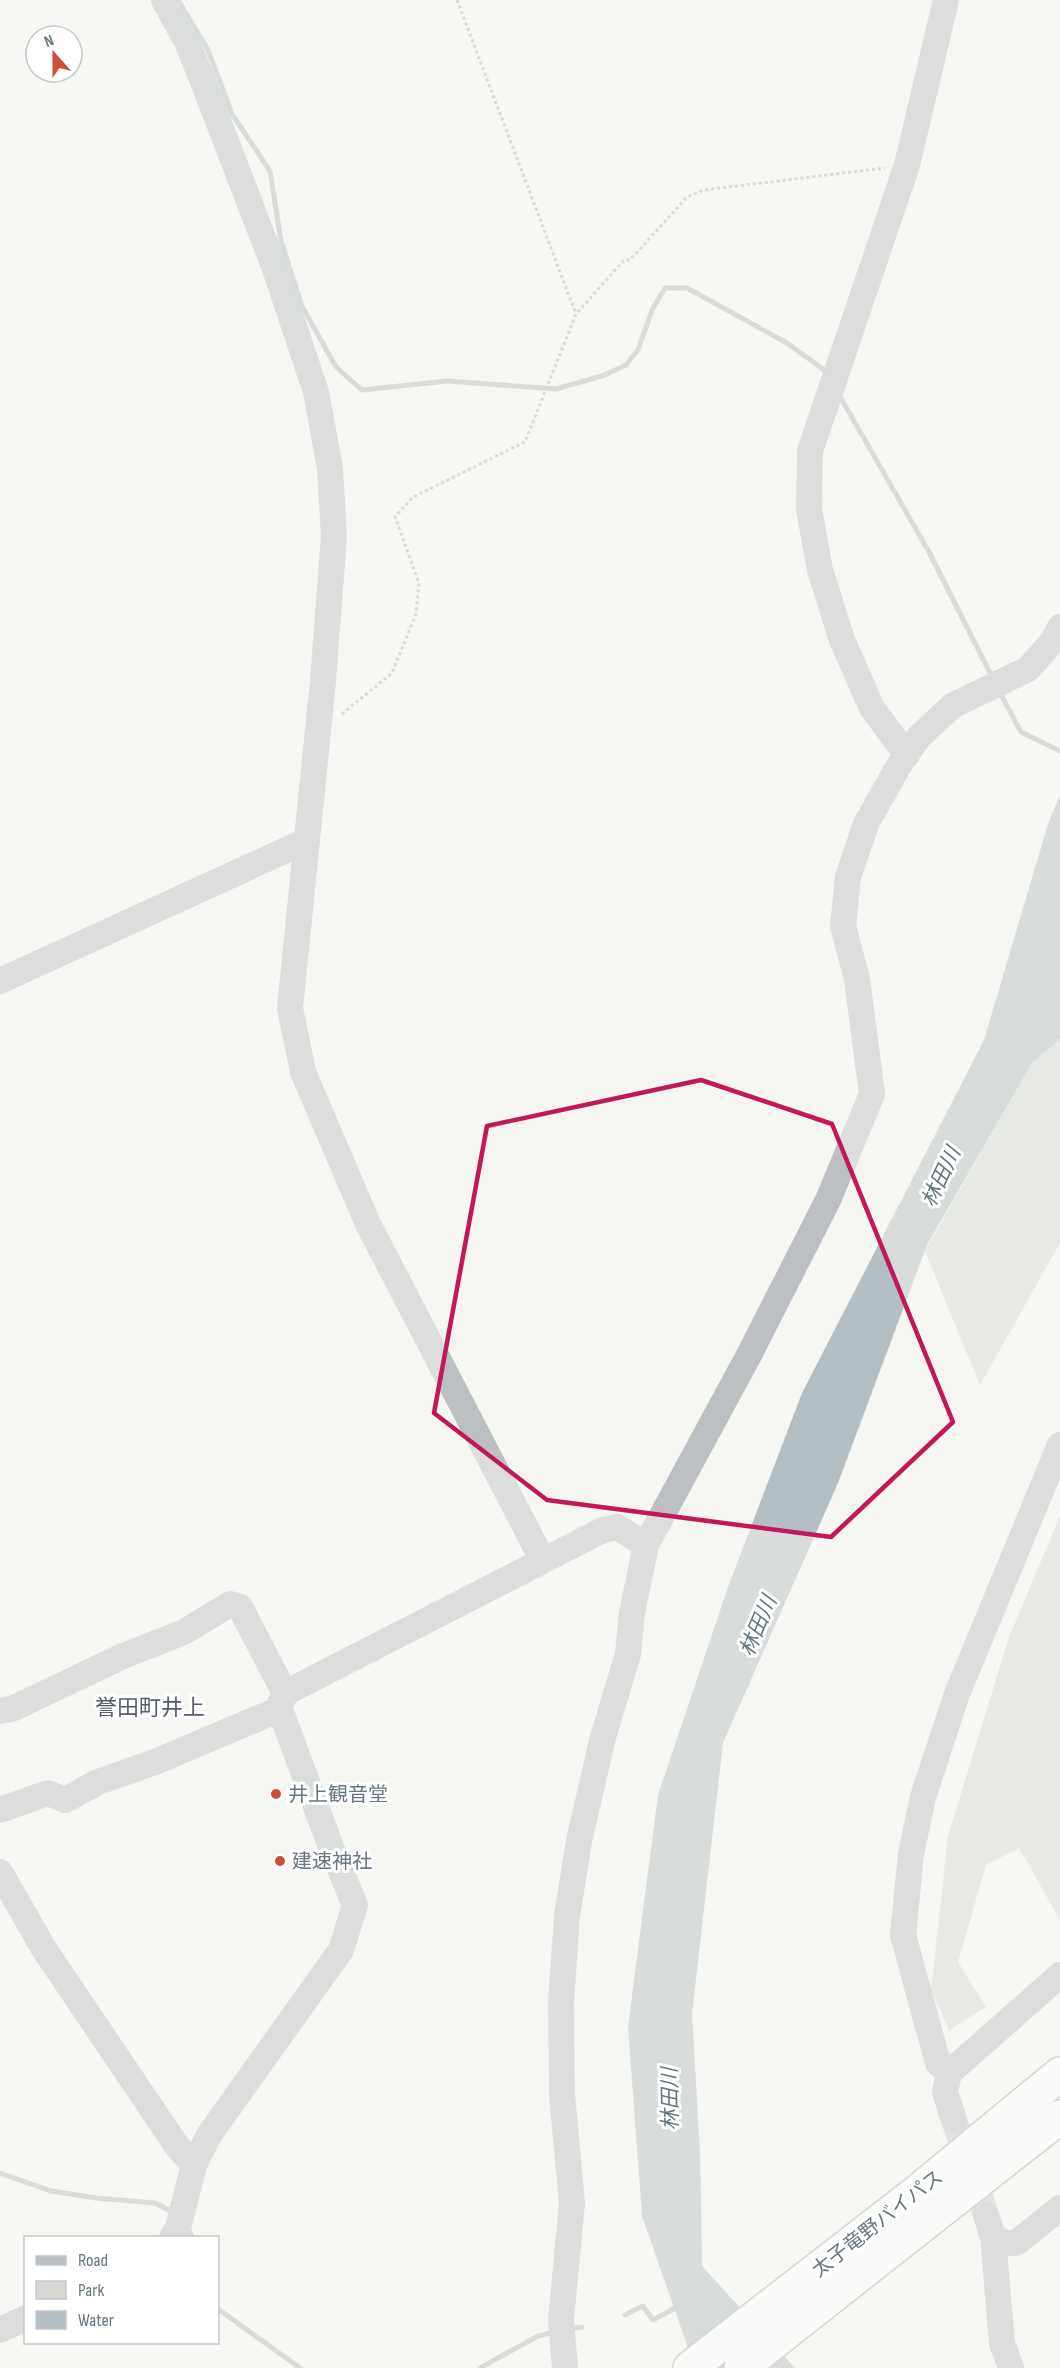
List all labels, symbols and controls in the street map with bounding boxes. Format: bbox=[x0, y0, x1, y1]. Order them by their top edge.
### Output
north arrow bbox=[24, 24, 84, 84]
text: N bbox=[42, 31, 57, 52]
water label: 林田川 bbox=[917, 1142, 967, 1211]
water label: 林田川 bbox=[735, 1590, 783, 1660]
district label: 誉田町井上 bbox=[95, 1695, 205, 1722]
place label: 井上観音堂 bbox=[288, 1783, 388, 1807]
marker: 井上観音堂 bbox=[269, 1787, 283, 1801]
place label: 建速神社 bbox=[292, 1850, 372, 1874]
marker: 建速神社 bbox=[273, 1854, 287, 1868]
water label: 林田川 bbox=[657, 2065, 684, 2131]
street label: 太子竜野バイパス bbox=[807, 2165, 948, 2282]
legend bbox=[24, 2236, 219, 2344]
text: Road bbox=[78, 2250, 108, 2271]
text: Park bbox=[78, 2280, 104, 2301]
text: Water bbox=[78, 2310, 114, 2331]

